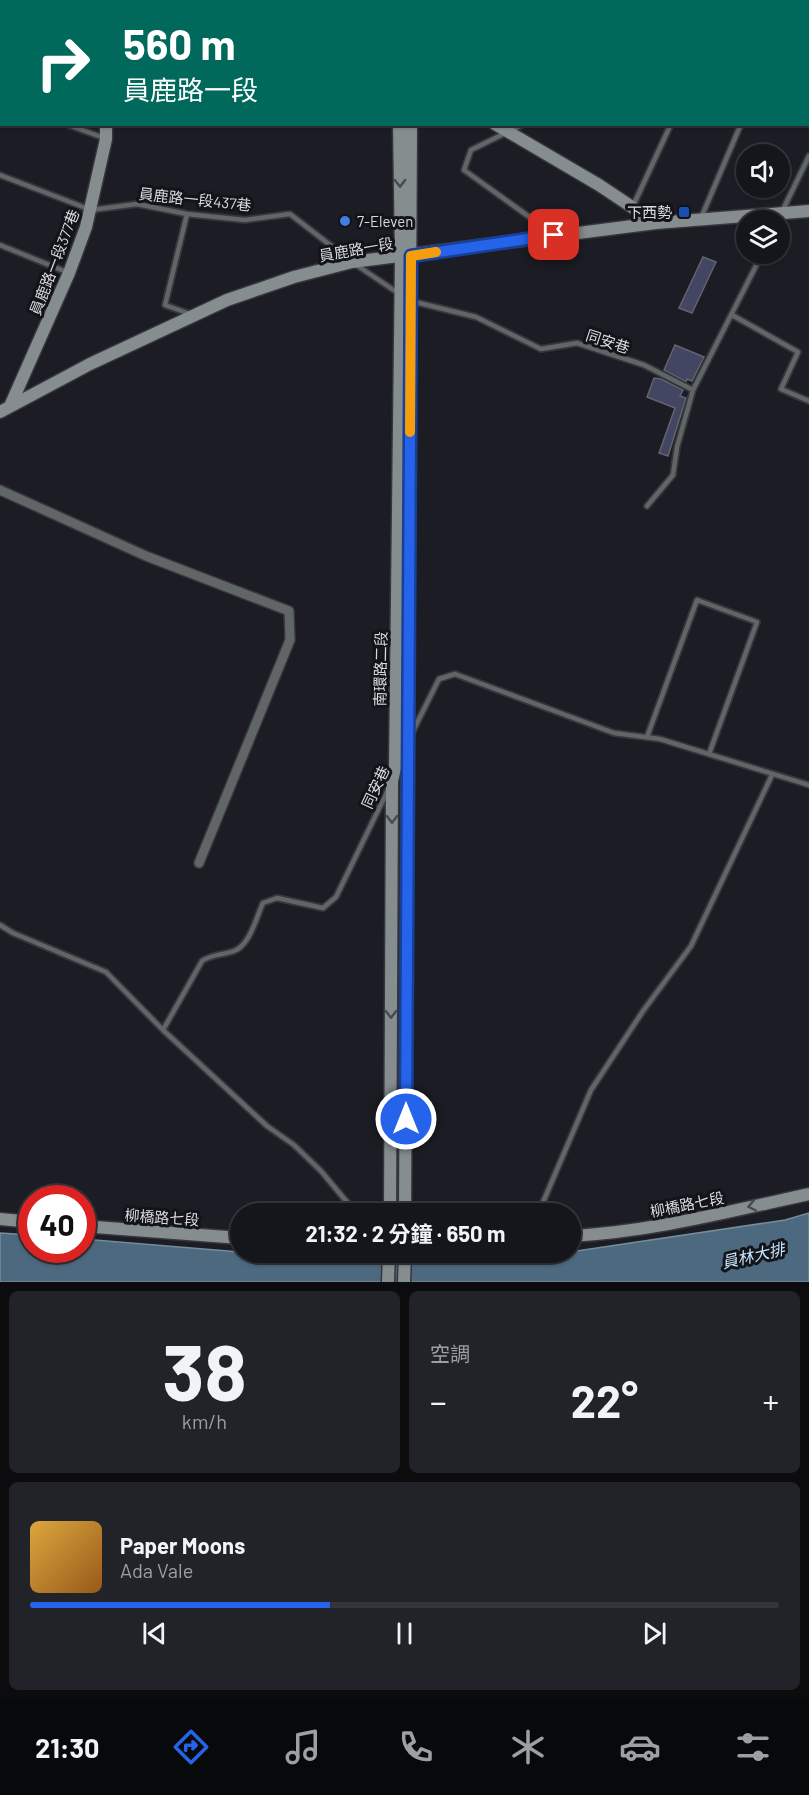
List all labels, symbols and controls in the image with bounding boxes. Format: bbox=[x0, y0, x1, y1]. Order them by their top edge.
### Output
text: 560 m bbox=[123, 18, 236, 68]
icon: right bbox=[24, 24, 102, 102]
text: 員鹿路一段 bbox=[123, 73, 258, 105]
map controls bbox=[736, 144, 790, 264]
button: sound bbox=[736, 144, 790, 198]
one-way arrow bbox=[394, 178, 406, 187]
street label: 員鹿路一段437巷 bbox=[138, 184, 252, 214]
place label: 下西勢 bbox=[627, 203, 672, 221]
marker: 下西勢 bbox=[677, 205, 691, 219]
street label: 員鹿路一段377巷 bbox=[26, 207, 82, 317]
pin bbox=[528, 209, 579, 260]
button: layers bbox=[736, 210, 790, 264]
place label: 7-Eleven bbox=[357, 212, 413, 230]
marker: 7-Eleven bbox=[338, 214, 352, 228]
icon: arrive bbox=[537, 218, 570, 251]
street label: 員鹿路一段 bbox=[317, 234, 395, 264]
street label: 同安巷 bbox=[584, 325, 632, 357]
street label: 南環路二段 bbox=[370, 631, 390, 707]
street label: 同安巷 bbox=[357, 763, 393, 811]
one-way arrow bbox=[386, 814, 398, 823]
one-way arrow bbox=[385, 1009, 397, 1018]
position arrow bbox=[374, 1087, 438, 1151]
speed limit sign: 40 bbox=[18, 1185, 96, 1263]
street label: 柳橋路七段 bbox=[648, 1188, 726, 1220]
one-way arrow bbox=[747, 1199, 757, 1212]
street label: 柳橋路七段 bbox=[124, 1205, 200, 1229]
text: 21:32 · 2 分鐘 · 650 m bbox=[306, 1220, 505, 1246]
water label: 員林大排 bbox=[720, 1238, 788, 1271]
text: 38 bbox=[162, 1323, 247, 1417]
text: 空調 bbox=[430, 1341, 470, 1365]
text: 22° bbox=[571, 1373, 638, 1427]
text: − bbox=[430, 1381, 447, 1421]
text: + bbox=[762, 1381, 779, 1421]
text: km/h bbox=[182, 1409, 227, 1433]
text: Paper Moons bbox=[120, 1532, 245, 1558]
text: Ada Vale bbox=[120, 1558, 193, 1582]
icon: previous bbox=[138, 1617, 171, 1650]
icon: pause bbox=[388, 1617, 421, 1650]
icon: next bbox=[638, 1617, 671, 1650]
icon: directions bbox=[170, 1726, 212, 1768]
icon: music bbox=[282, 1726, 324, 1768]
icon: phone bbox=[395, 1726, 437, 1768]
icon: climate bbox=[507, 1726, 549, 1768]
icon: car bbox=[619, 1726, 661, 1768]
icon: filters bbox=[732, 1726, 774, 1768]
text: 21:30 bbox=[35, 1731, 100, 1763]

